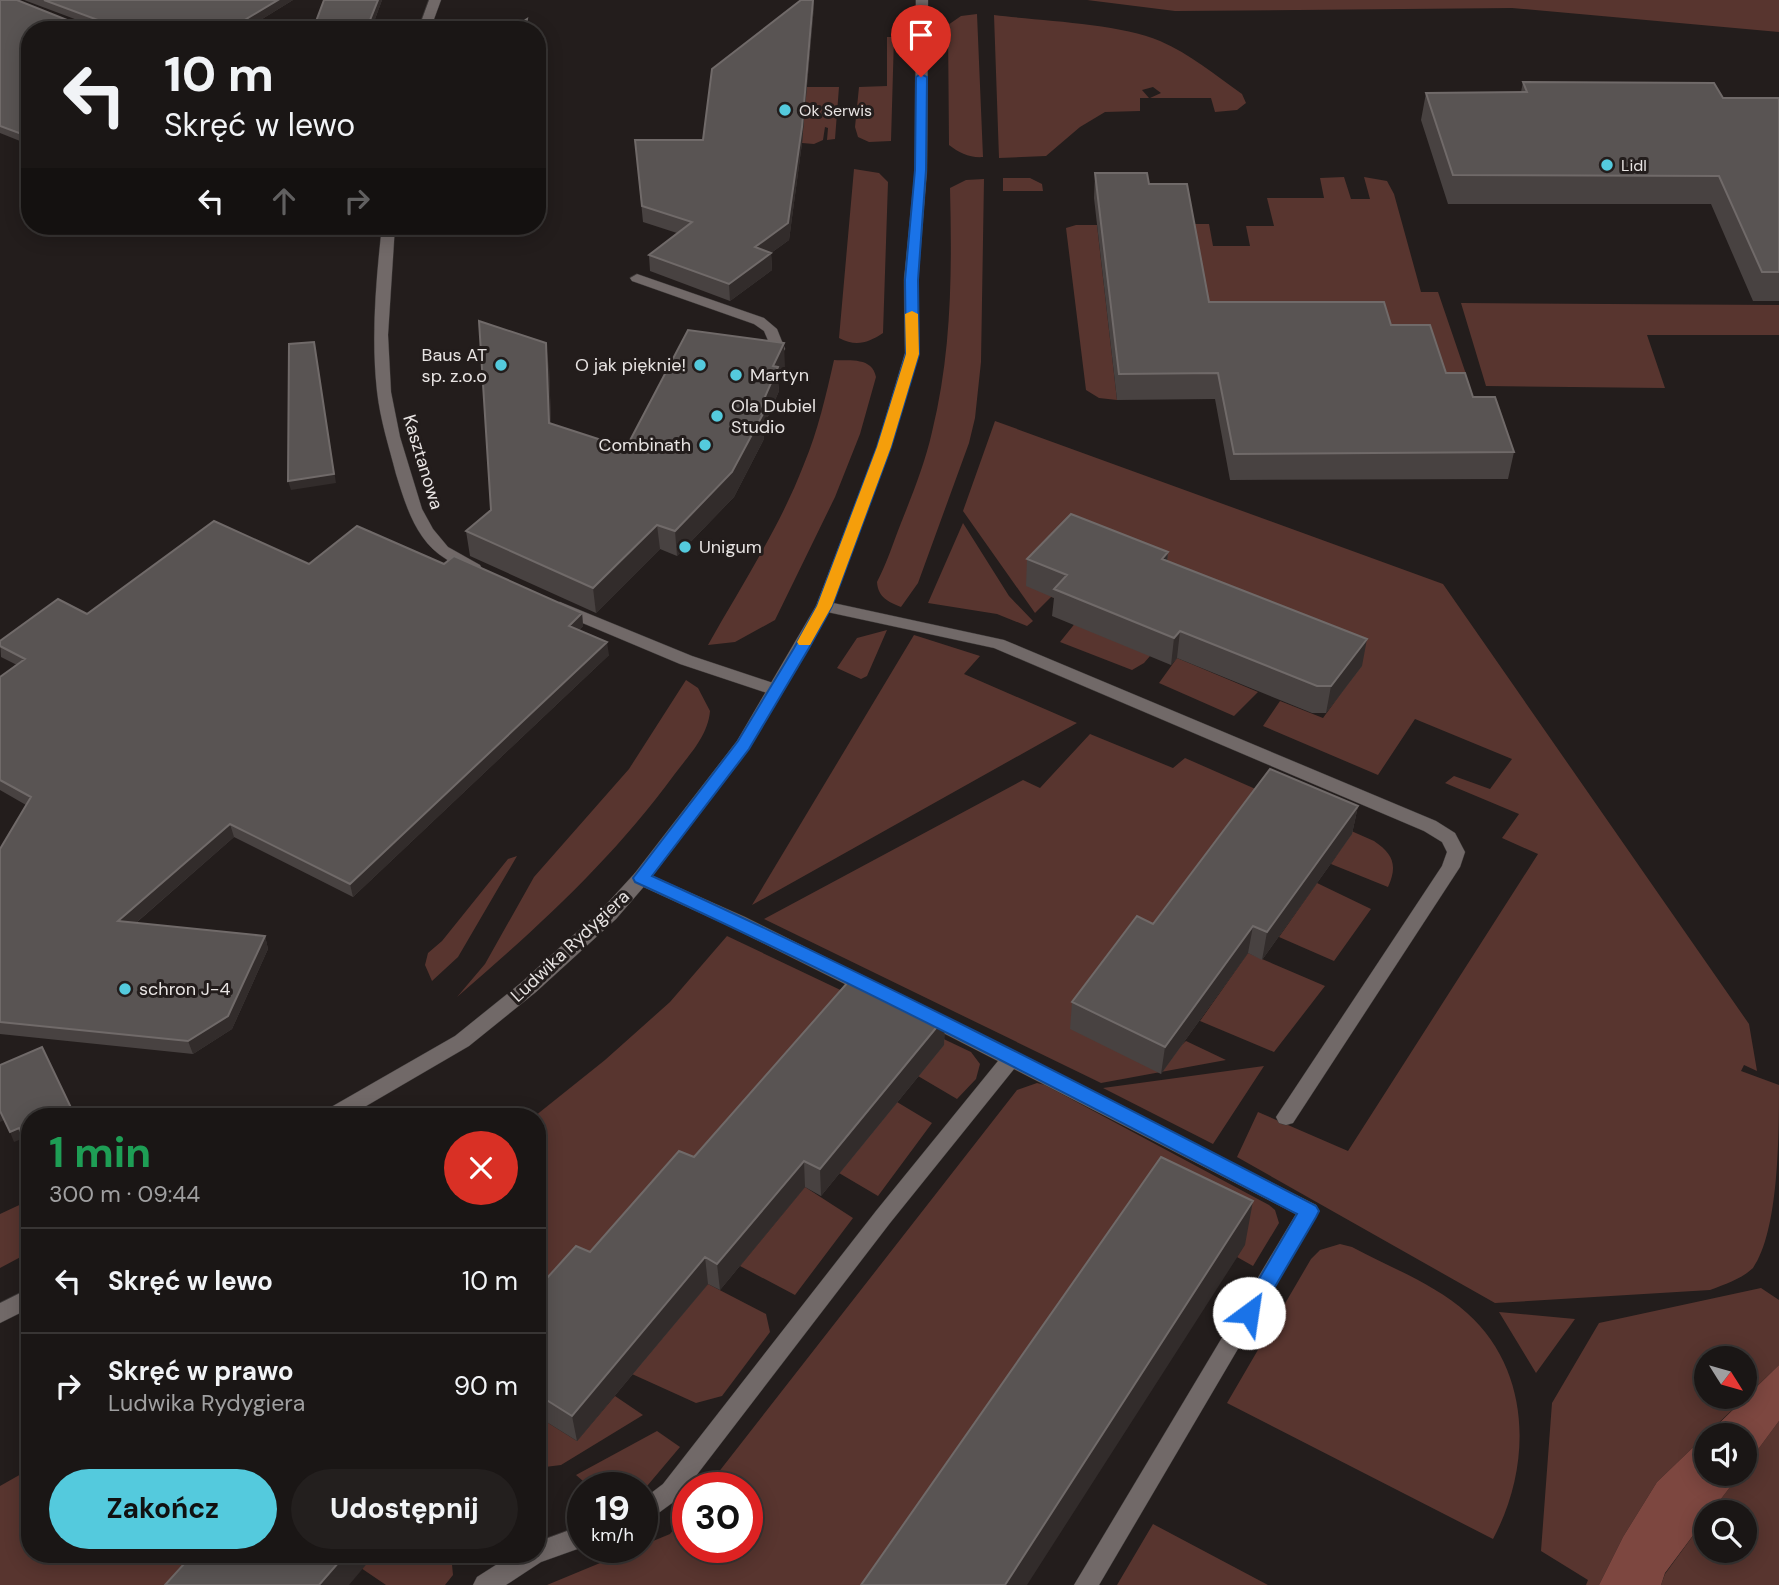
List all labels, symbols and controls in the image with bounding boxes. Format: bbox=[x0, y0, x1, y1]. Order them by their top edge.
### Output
pin bbox=[891, 5, 951, 77]
icon: arrive bbox=[902, 16, 940, 54]
text: 10 m bbox=[164, 42, 274, 106]
icon: left bbox=[49, 49, 140, 140]
place label: Ok Serwis bbox=[799, 100, 872, 121]
marker: Ok Serwis bbox=[777, 102, 793, 118]
text: Skręć w lewo bbox=[164, 104, 355, 146]
place label: Lidl bbox=[1621, 155, 1647, 176]
marker: Lidl bbox=[1599, 157, 1615, 173]
icon: left bbox=[192, 182, 230, 220]
icon: ahead bbox=[265, 182, 303, 220]
icon: right bbox=[338, 182, 376, 220]
place label: Baus AT sp. z.o.o bbox=[422, 343, 487, 388]
place label: O jak pięknie! bbox=[575, 353, 686, 377]
marker: Baus AT sp. z.o.o bbox=[493, 357, 509, 373]
marker: O jak pięknie! bbox=[692, 357, 708, 373]
place label: Martyn bbox=[750, 363, 809, 387]
marker: Martyn bbox=[728, 367, 744, 383]
place label: Ola Dubiel Studio bbox=[731, 394, 816, 439]
marker: Ola Dubiel Studio bbox=[709, 408, 725, 424]
street label: Kasztanowa bbox=[397, 412, 449, 512]
place label: Combinath bbox=[599, 433, 691, 457]
marker: Combinath bbox=[697, 437, 713, 453]
place label: Unigum bbox=[699, 535, 762, 559]
marker: Unigum bbox=[677, 539, 693, 555]
street label: Ludwika Rydygiera bbox=[505, 885, 635, 1007]
place label: schron J-4 bbox=[139, 977, 231, 1001]
marker: schron J-4 bbox=[117, 981, 133, 997]
text: 1 min bbox=[49, 1125, 151, 1180]
button: close bbox=[444, 1131, 518, 1205]
text: 300 m · 09:44 bbox=[49, 1179, 200, 1209]
icon: left bbox=[49, 1262, 87, 1300]
text: Skręć w lewo bbox=[108, 1264, 273, 1298]
text: 10 m bbox=[462, 1264, 518, 1298]
position arrow bbox=[1212, 1276, 1286, 1350]
north arrow bbox=[1694, 1346, 1757, 1409]
map controls bbox=[1694, 1346, 1757, 1563]
text: Skręć w prawo bbox=[108, 1354, 294, 1388]
icon: right bbox=[49, 1367, 87, 1405]
text: 90 m bbox=[454, 1369, 518, 1403]
text: Ludwika Rydygiera bbox=[108, 1388, 305, 1418]
button: sound bbox=[1694, 1423, 1757, 1486]
button: Zakończ bbox=[49, 1469, 277, 1549]
button: Udostępnij bbox=[291, 1469, 518, 1549]
speed limit sign: 30 bbox=[672, 1472, 763, 1563]
text: 19 bbox=[595, 1485, 630, 1531]
button: search bbox=[1694, 1500, 1757, 1563]
text: km/h bbox=[591, 1523, 634, 1547]

